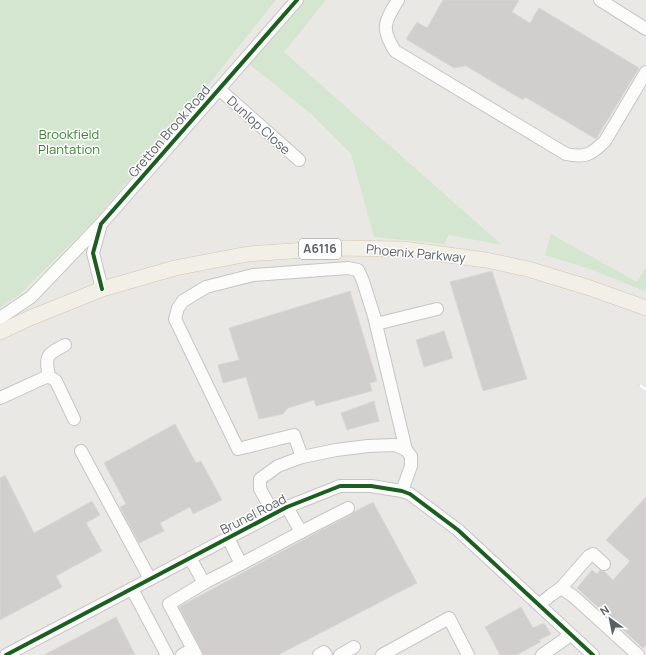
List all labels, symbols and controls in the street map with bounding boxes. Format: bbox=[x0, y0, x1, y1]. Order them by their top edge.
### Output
street label: Gretton Brook Road bbox=[124, 81, 214, 181]
street label: Dunlop Close bbox=[223, 92, 295, 159]
park label: Brookfield Plantation bbox=[38, 125, 100, 158]
road number: A6116 bbox=[299, 239, 341, 259]
street label: Phoenix Parkway bbox=[365, 240, 467, 266]
street label: Brunel Road bbox=[217, 490, 289, 538]
north arrow bbox=[590, 599, 630, 639]
text: N bbox=[597, 602, 612, 619]

